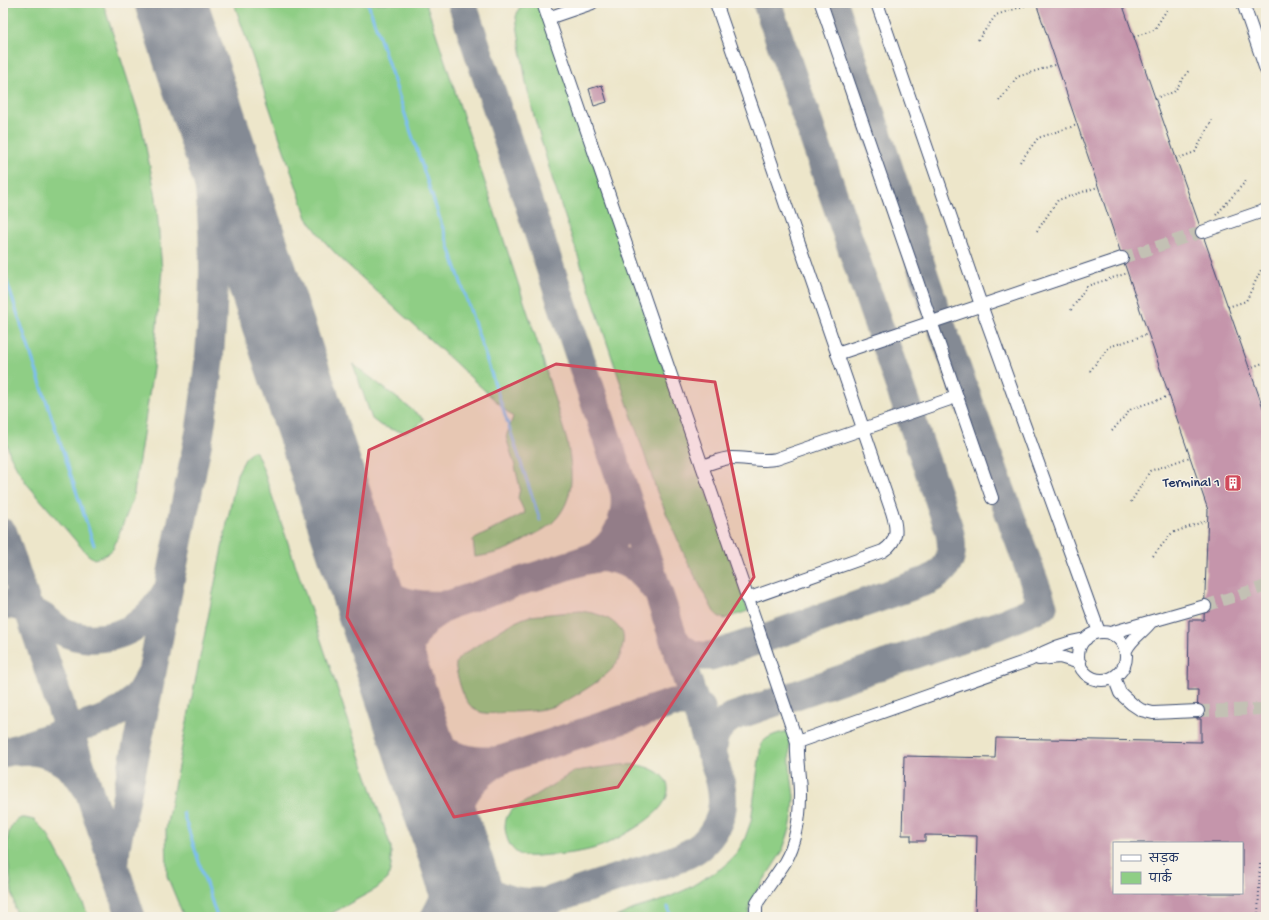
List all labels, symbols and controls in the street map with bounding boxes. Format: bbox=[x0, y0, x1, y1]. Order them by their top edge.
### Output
building icon: Terminal 1 bbox=[1223, 473, 1243, 493]
place label: Terminal 1 bbox=[1162, 475, 1220, 492]
legend bbox=[1113, 842, 1243, 894]
text: सड़क bbox=[1148, 853, 1180, 867]
text: पार्क bbox=[1148, 868, 1173, 887]

